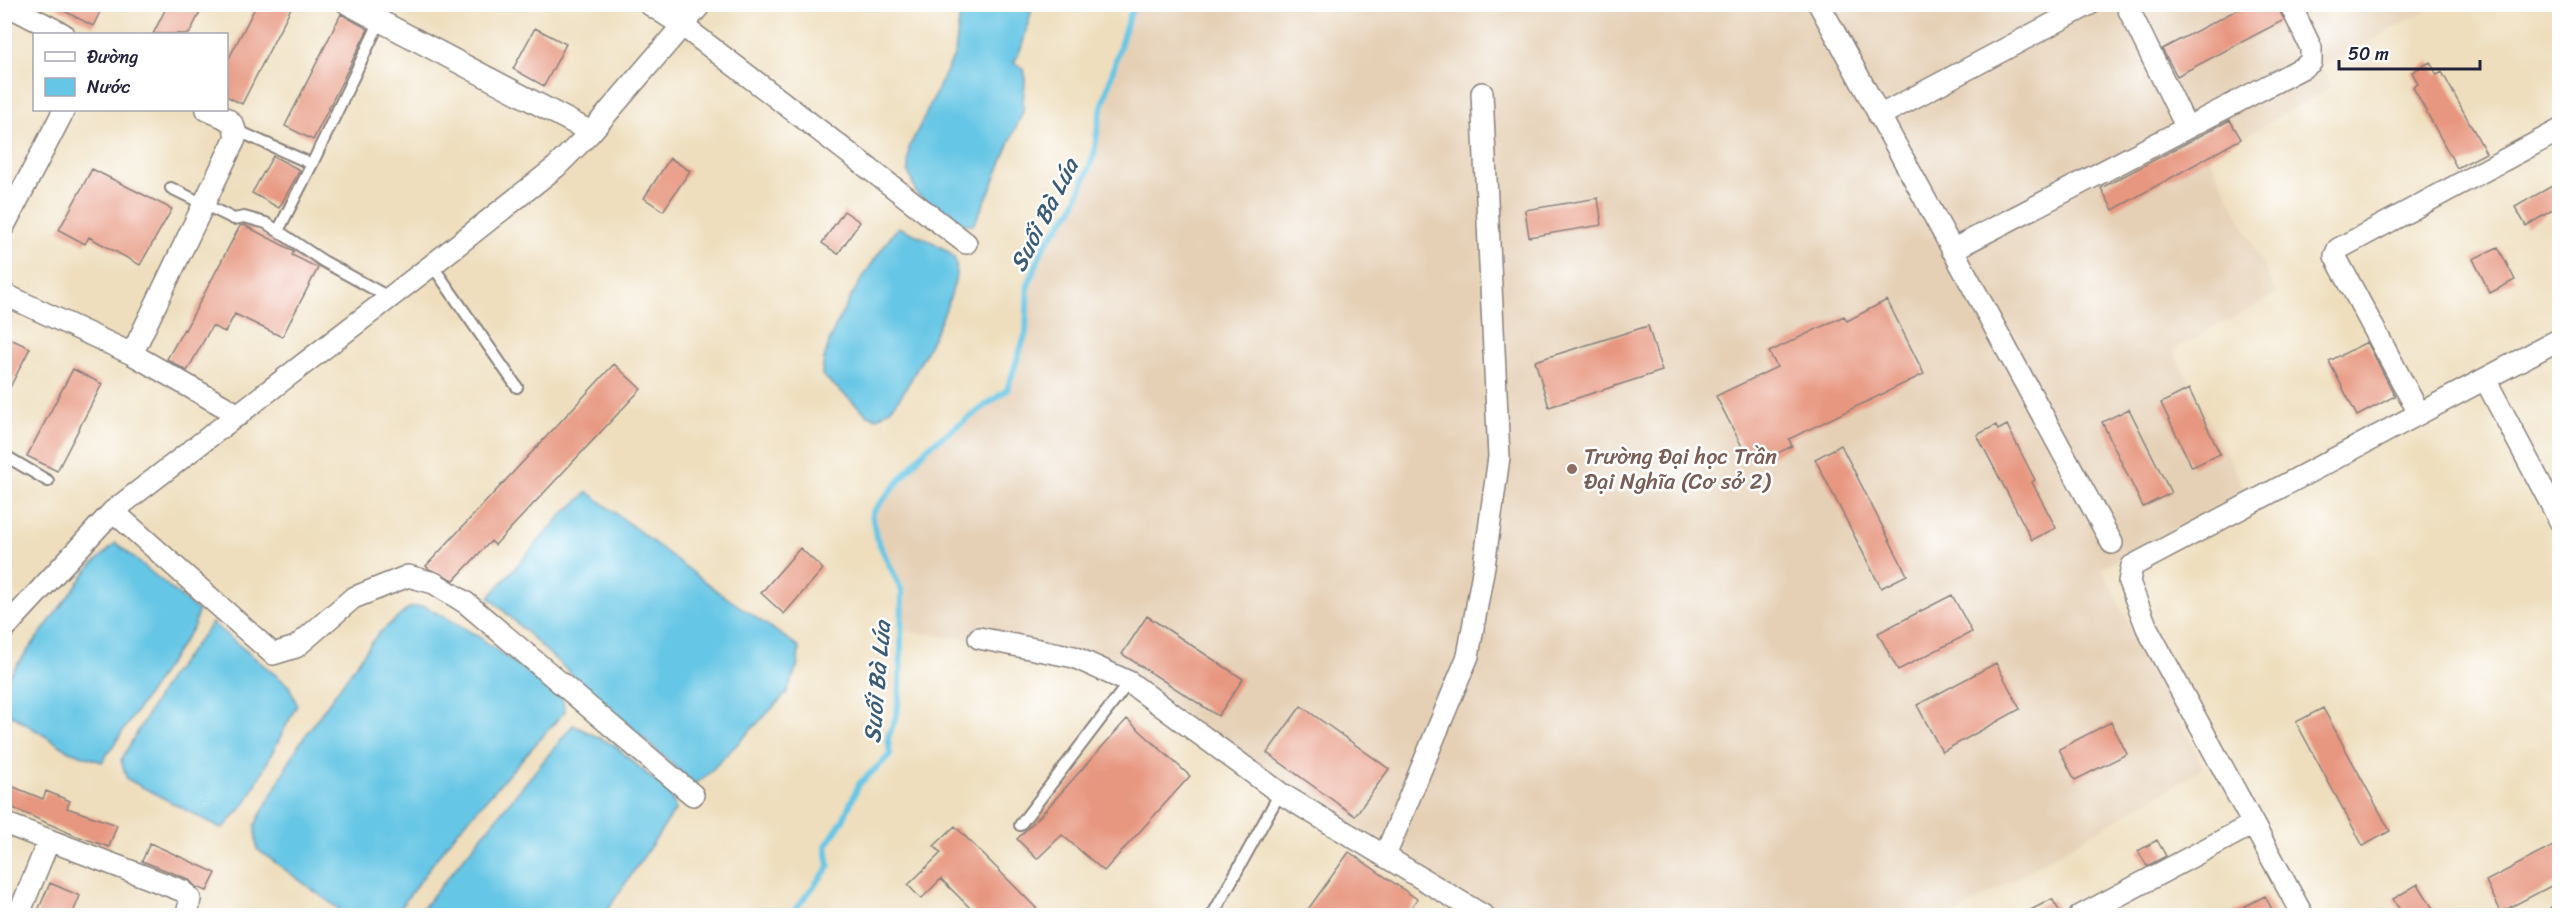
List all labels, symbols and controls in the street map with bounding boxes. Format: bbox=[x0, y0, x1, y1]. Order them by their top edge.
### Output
legend bbox=[33, 33, 228, 111]
scale bar bbox=[2339, 33, 2480, 71]
text: 50 m bbox=[2348, 38, 2389, 70]
text: Đường bbox=[87, 41, 138, 73]
text: Nước bbox=[87, 71, 130, 103]
water label: Suối Bà Lúa bbox=[997, 149, 1091, 279]
place label: Trường Đại học Trần Đại Nghĩa (Cơ sở 2) bbox=[1584, 437, 1777, 501]
marker: Trường Đại học Trần Đại Nghĩa (Cơ sở 2) bbox=[1565, 462, 1579, 476]
water label: Suối Bà Lúa bbox=[851, 617, 903, 745]

